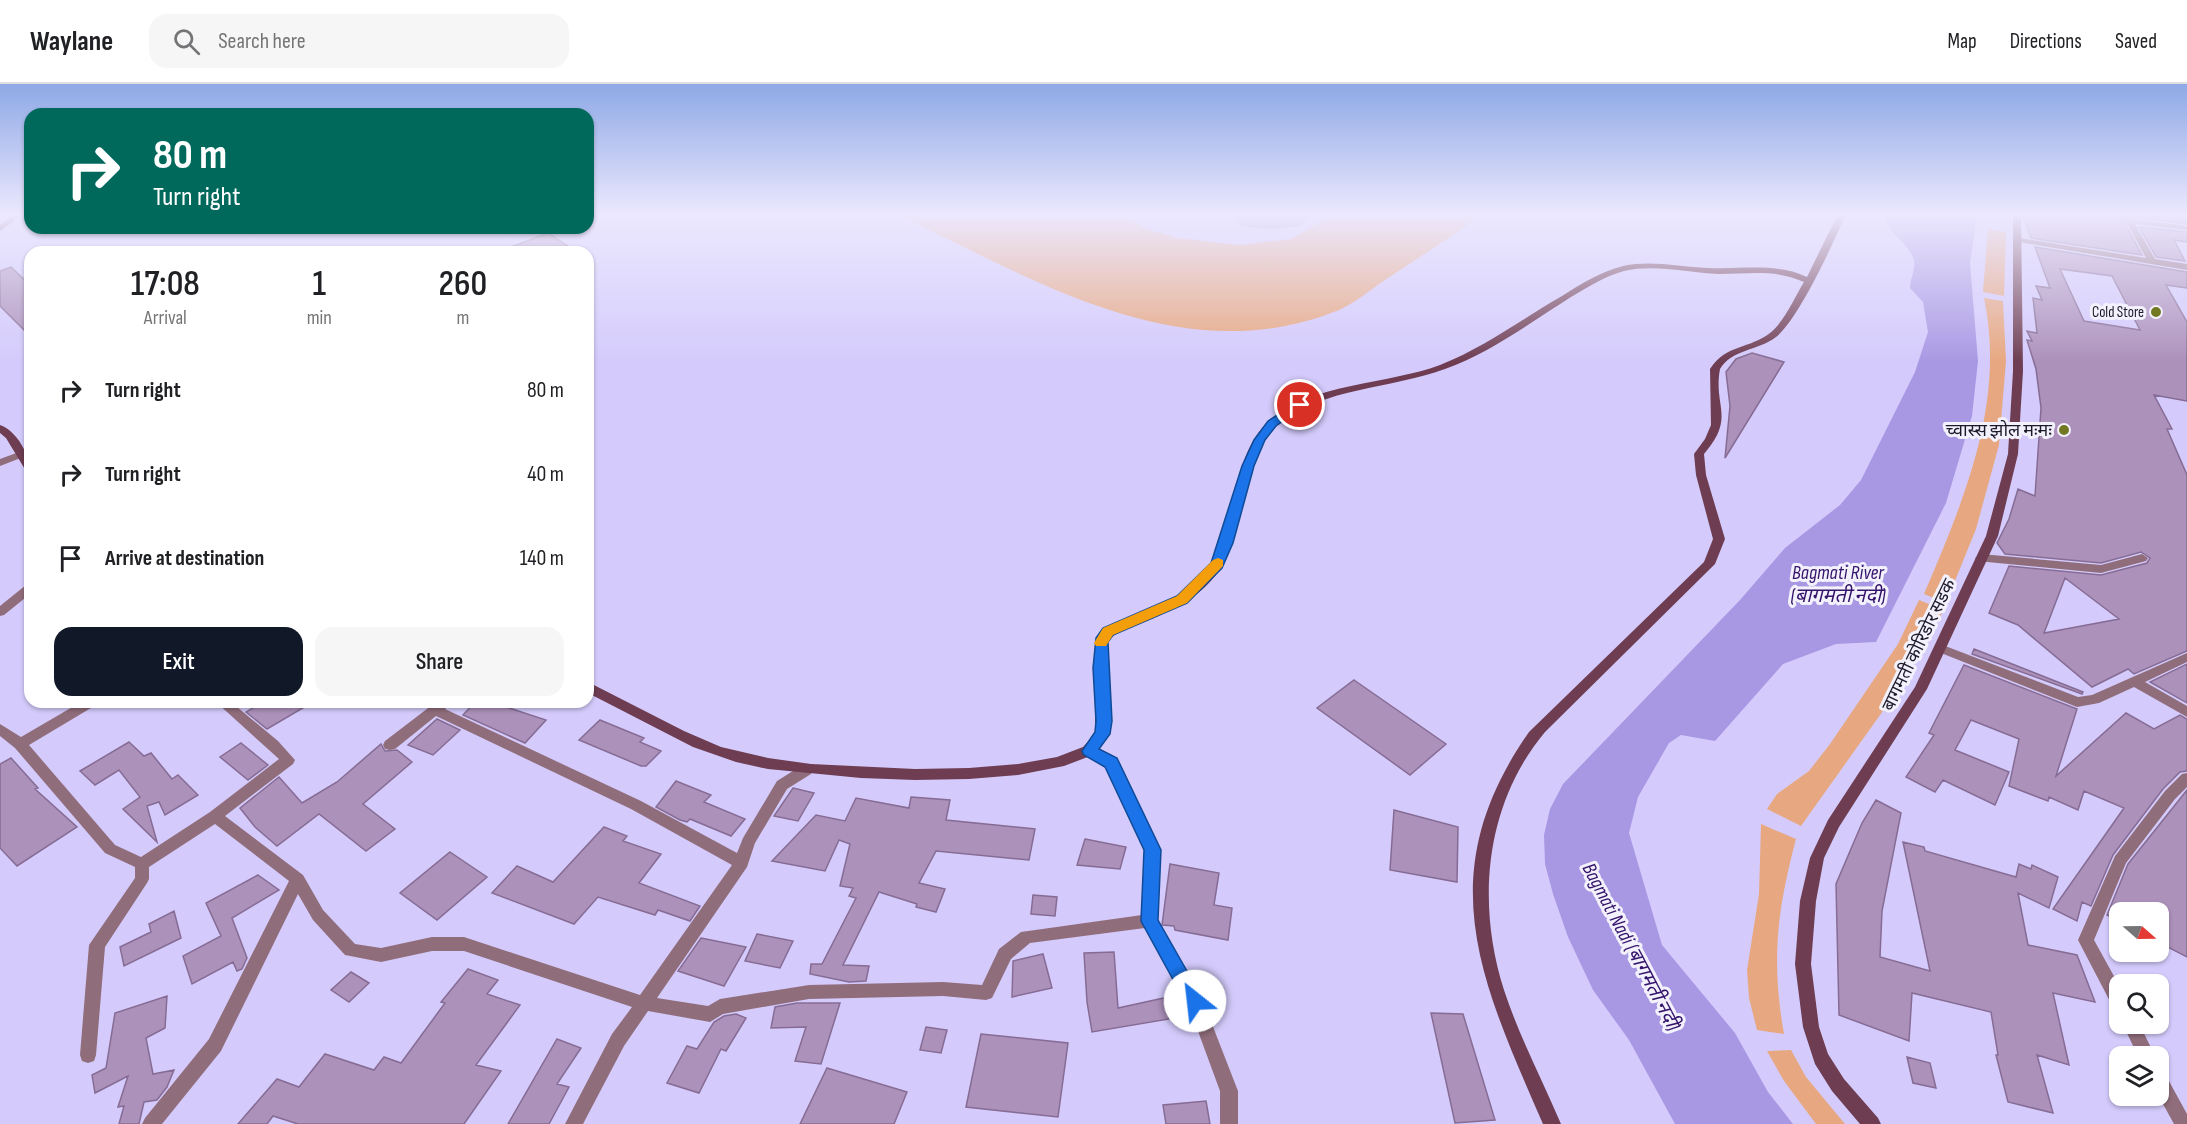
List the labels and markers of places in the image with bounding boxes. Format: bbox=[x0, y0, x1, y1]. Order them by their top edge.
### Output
place label: Cold Store bbox=[2092, 303, 2144, 322]
marker: Cold Store bbox=[2149, 305, 2163, 319]
pin bbox=[1274, 379, 1325, 430]
place label: च्वास्स झोल मःमः bbox=[1946, 420, 2052, 441]
marker: च्वास्स झोल मःमः bbox=[2057, 423, 2071, 437]

